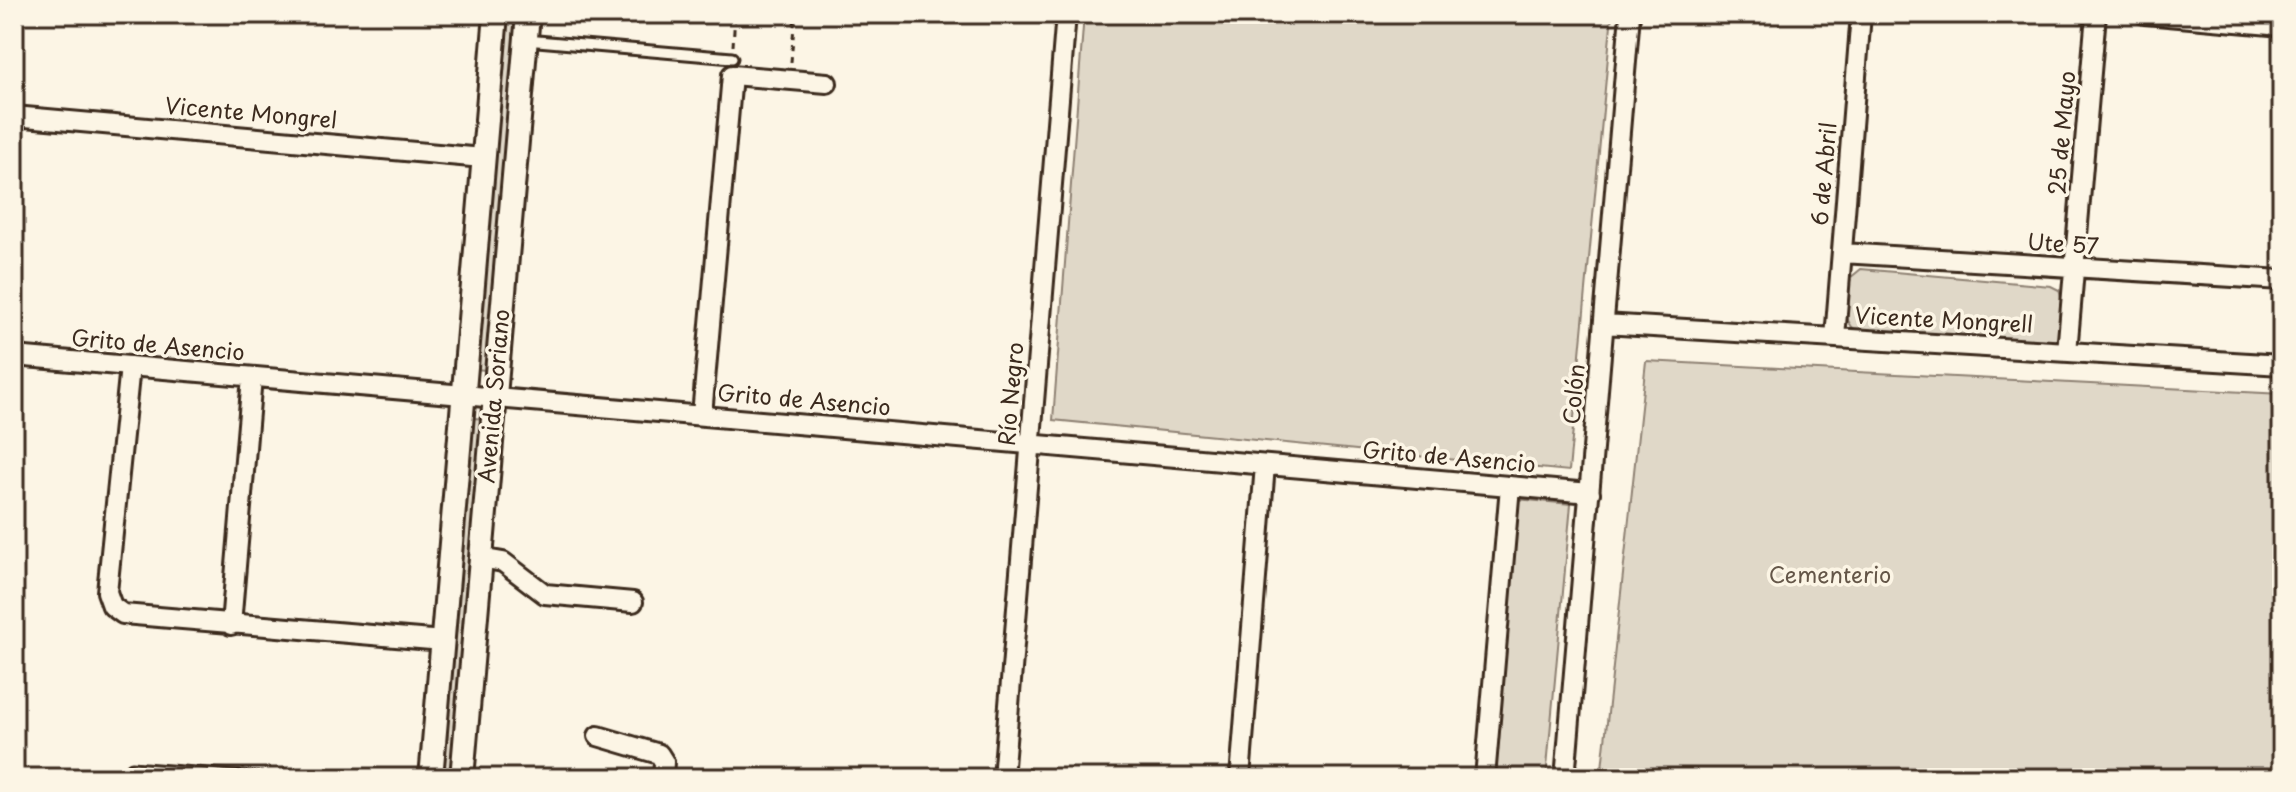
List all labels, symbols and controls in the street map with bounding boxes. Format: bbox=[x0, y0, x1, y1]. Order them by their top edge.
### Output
street label: 25 de Mayo bbox=[2039, 69, 2082, 196]
street label: Vicente Mongrel bbox=[164, 88, 338, 135]
street label: 6 de Abril bbox=[1802, 121, 1843, 227]
street label: Ute 57 bbox=[2026, 224, 2100, 261]
street label: Vicente Mongrell bbox=[1854, 297, 2034, 340]
street label: Avenida Soriano bbox=[468, 307, 517, 484]
street label: Grito de Asencio bbox=[70, 319, 246, 368]
street label: Río Negro bbox=[989, 341, 1030, 447]
street label: Colón bbox=[1553, 362, 1592, 426]
street label: Grito de Asencio bbox=[716, 374, 892, 423]
street label: Grito de Asencio bbox=[1361, 431, 1537, 480]
park label: Cementerio bbox=[1769, 557, 1891, 590]

